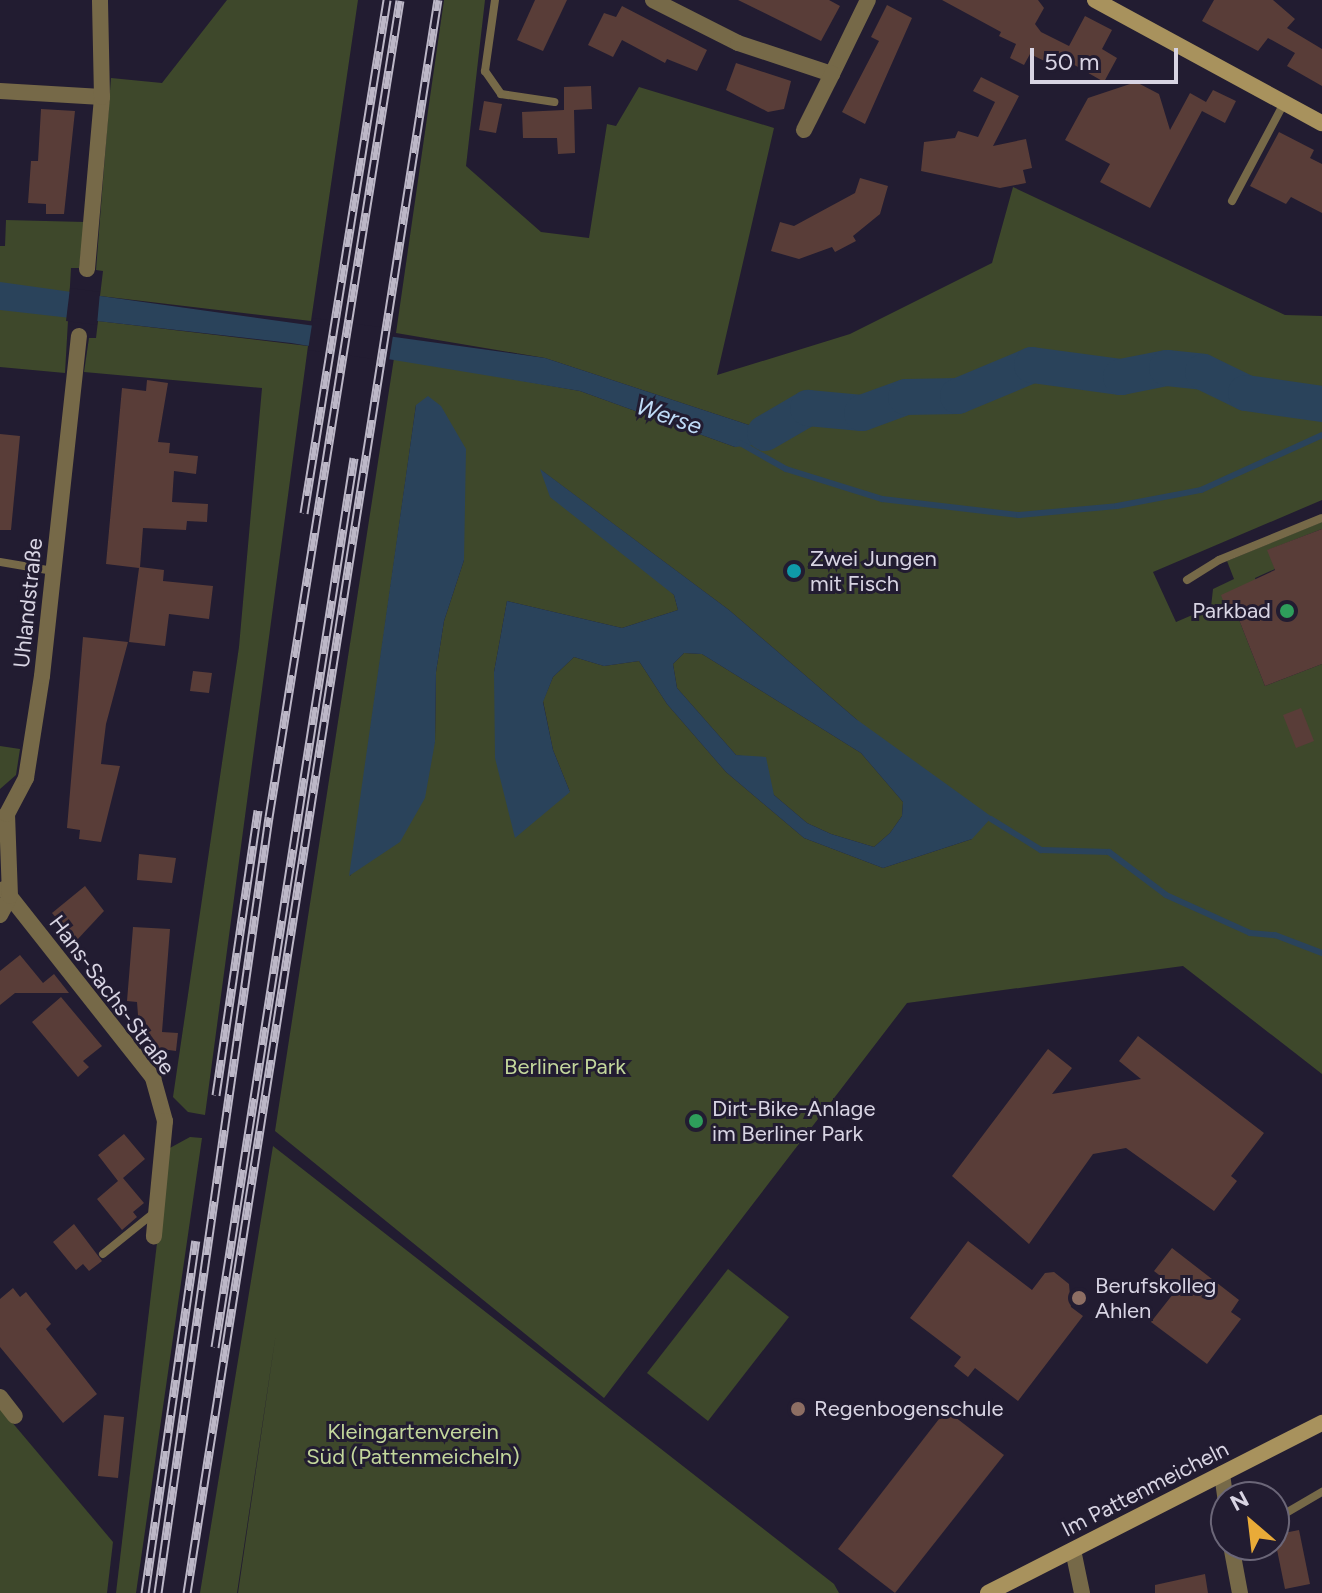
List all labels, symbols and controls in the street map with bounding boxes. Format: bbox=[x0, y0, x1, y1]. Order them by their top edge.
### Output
scale bar bbox=[1034, 32, 1182, 82]
text: 50 m bbox=[1044, 47, 1100, 76]
water label: Werse bbox=[632, 391, 706, 441]
street label: Uhlandstraße bbox=[8, 537, 48, 669]
place label: Zwei Jungen mit Fisch bbox=[810, 545, 937, 596]
marker: Zwei Jungen mit Fisch bbox=[785, 562, 803, 580]
place label: Parkbad bbox=[1192, 598, 1271, 624]
marker: Parkbad bbox=[1278, 602, 1296, 620]
street label: Hans-Sachs-Straße bbox=[43, 910, 181, 1080]
park label: Berliner Park bbox=[504, 1054, 626, 1080]
place label: Dirt-Bike-Anlage im Berliner Park bbox=[712, 1095, 875, 1146]
marker: Dirt-Bike-Anlage im Berliner Park bbox=[687, 1112, 705, 1130]
place label: Berufskolleg Ahlen bbox=[1095, 1272, 1216, 1324]
marker: Berufskolleg Ahlen bbox=[1070, 1289, 1088, 1307]
place label: Regenbogenschule bbox=[814, 1396, 1003, 1422]
marker: Regenbogenschule bbox=[789, 1400, 807, 1418]
park label: Kleingartenverein Süd (Pattenmeicheln) bbox=[306, 1418, 520, 1470]
street label: Im Pattenmeicheln bbox=[1057, 1436, 1233, 1542]
north arrow bbox=[1210, 1481, 1290, 1561]
text: N bbox=[1226, 1485, 1253, 1517]

